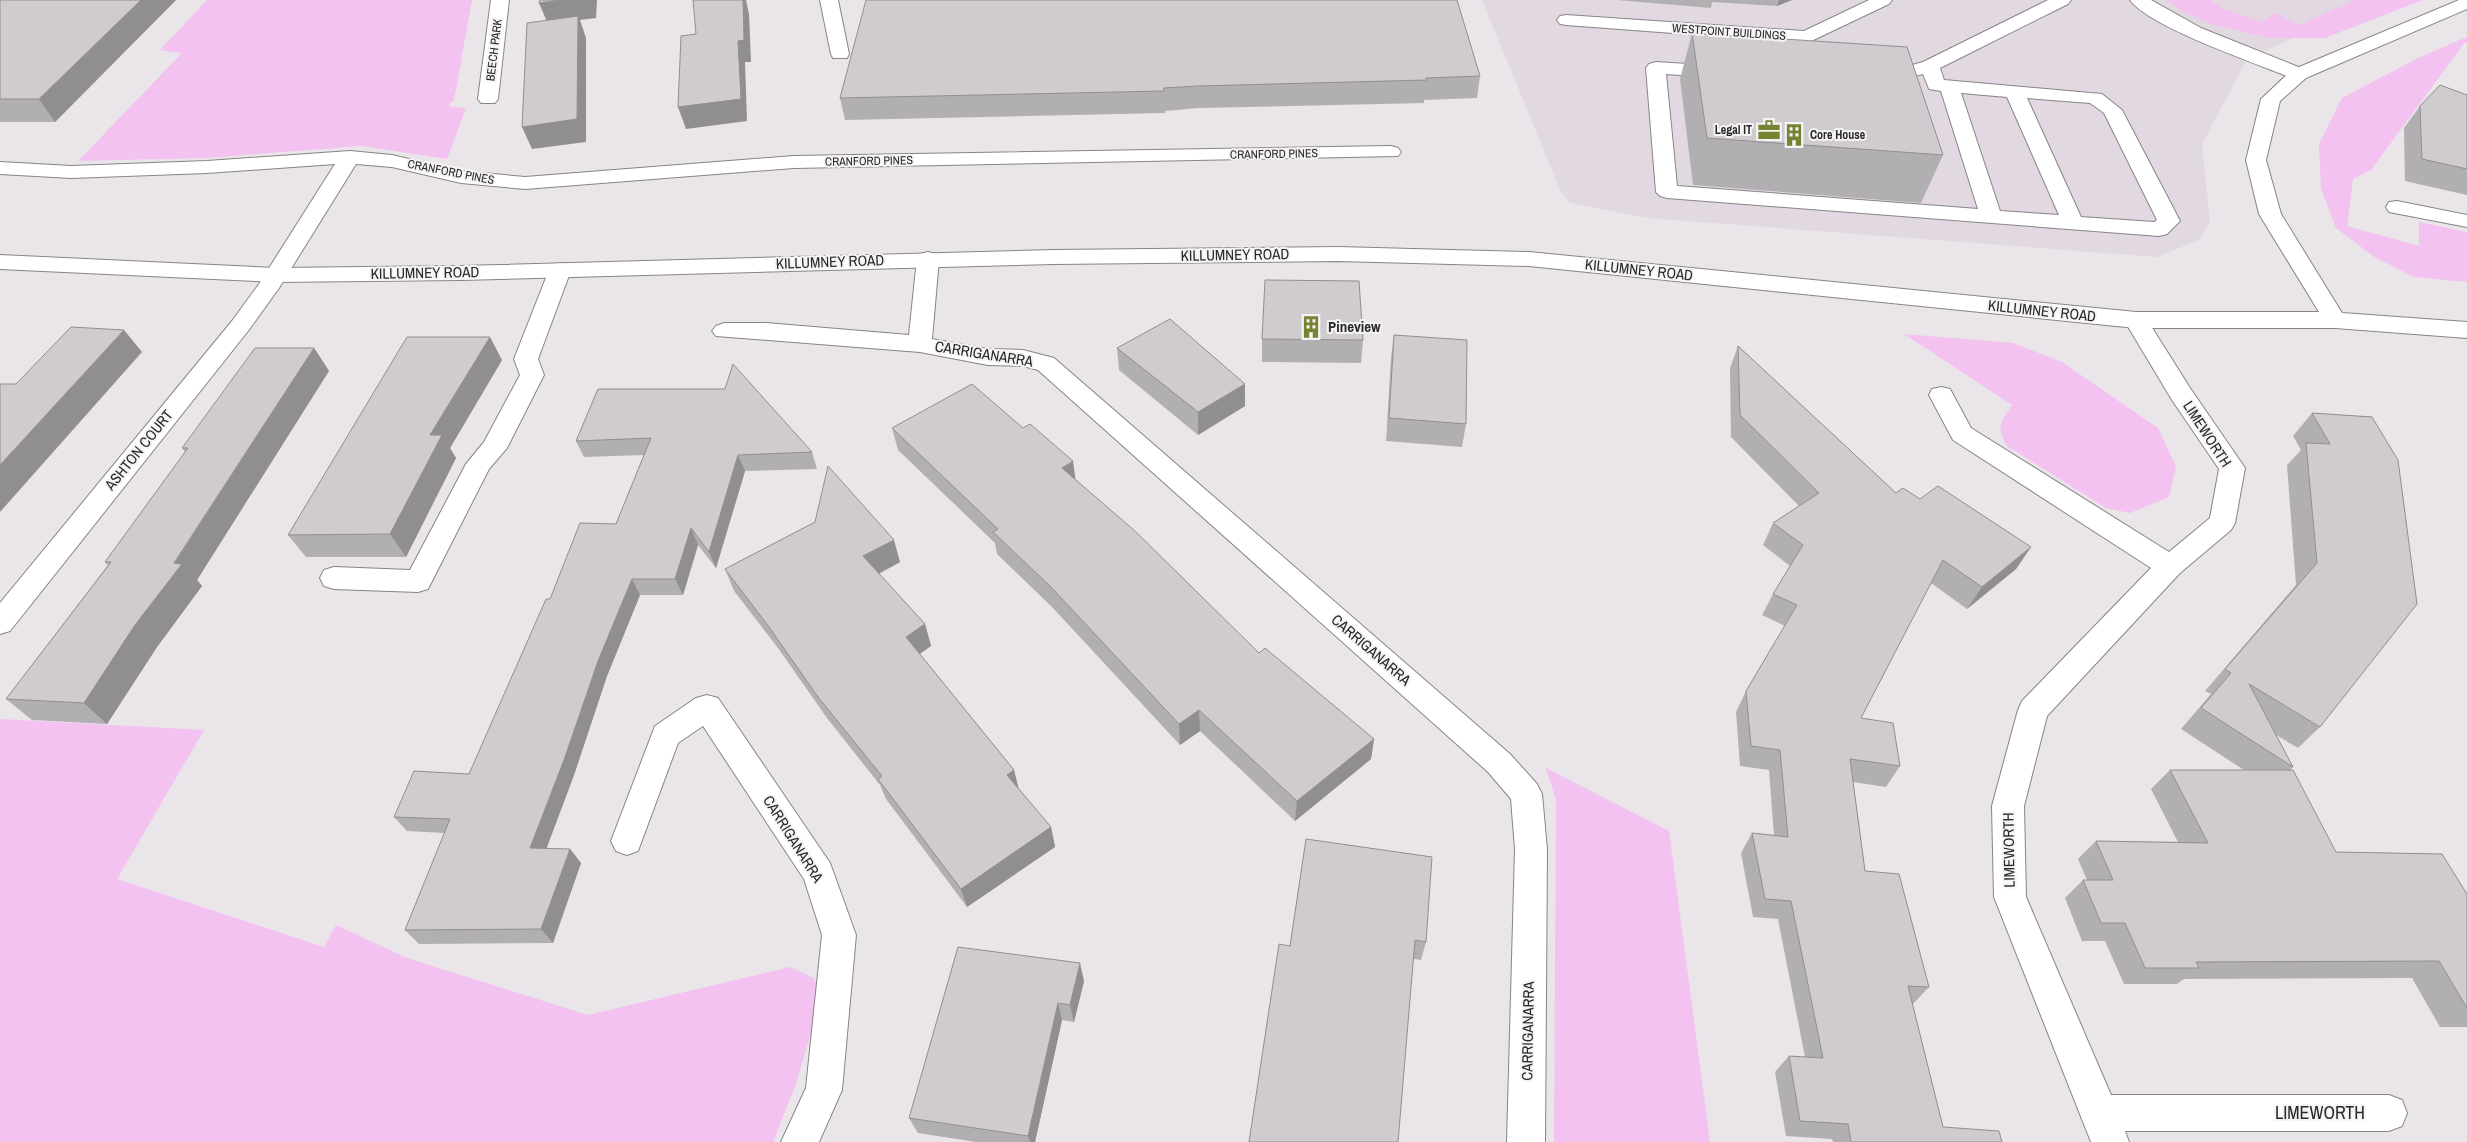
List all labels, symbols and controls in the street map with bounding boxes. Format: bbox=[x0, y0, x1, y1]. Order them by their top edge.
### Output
street label: BEECH PARK bbox=[482, 17, 506, 82]
street label: WESTPOINT BUILDINGS bbox=[1672, 20, 1787, 44]
office icon: Legal IT bbox=[1756, 117, 1782, 143]
place label: Legal IT bbox=[1715, 122, 1752, 138]
building icon: Core House bbox=[1781, 122, 1807, 148]
place label: Core House bbox=[1810, 127, 1866, 143]
street label: CRANFORD PINES bbox=[1230, 145, 1319, 163]
street label: CRANFORD PINES bbox=[825, 152, 914, 170]
street label: CRANFORD PINES bbox=[406, 156, 496, 188]
street label: KILLUMNEY ROAD bbox=[1181, 243, 1290, 266]
street label: KILLUMNEY ROAD bbox=[775, 249, 885, 274]
street label: KILLUMNEY ROAD bbox=[1584, 253, 1694, 286]
street label: KILLUMNEY ROAD bbox=[371, 261, 480, 284]
street label: KILLUMNEY ROAD bbox=[1987, 294, 2097, 327]
building icon: Pineview bbox=[1298, 314, 1324, 340]
place label: Pineview bbox=[1328, 316, 1381, 337]
street label: CARRIGANARRA bbox=[933, 335, 1035, 372]
street label: LIMEWORTH bbox=[2178, 397, 2237, 471]
street label: ASHTON COURT bbox=[99, 405, 178, 495]
street label: CARRIGANARRA bbox=[1327, 609, 1416, 691]
street label: CARRIGANARRA bbox=[758, 791, 829, 887]
street label: LIMEWORTH bbox=[1997, 812, 2020, 888]
street label: CARRIGANARRA bbox=[1516, 980, 1539, 1081]
street label: LIMEWORTH bbox=[2275, 1100, 2365, 1125]

